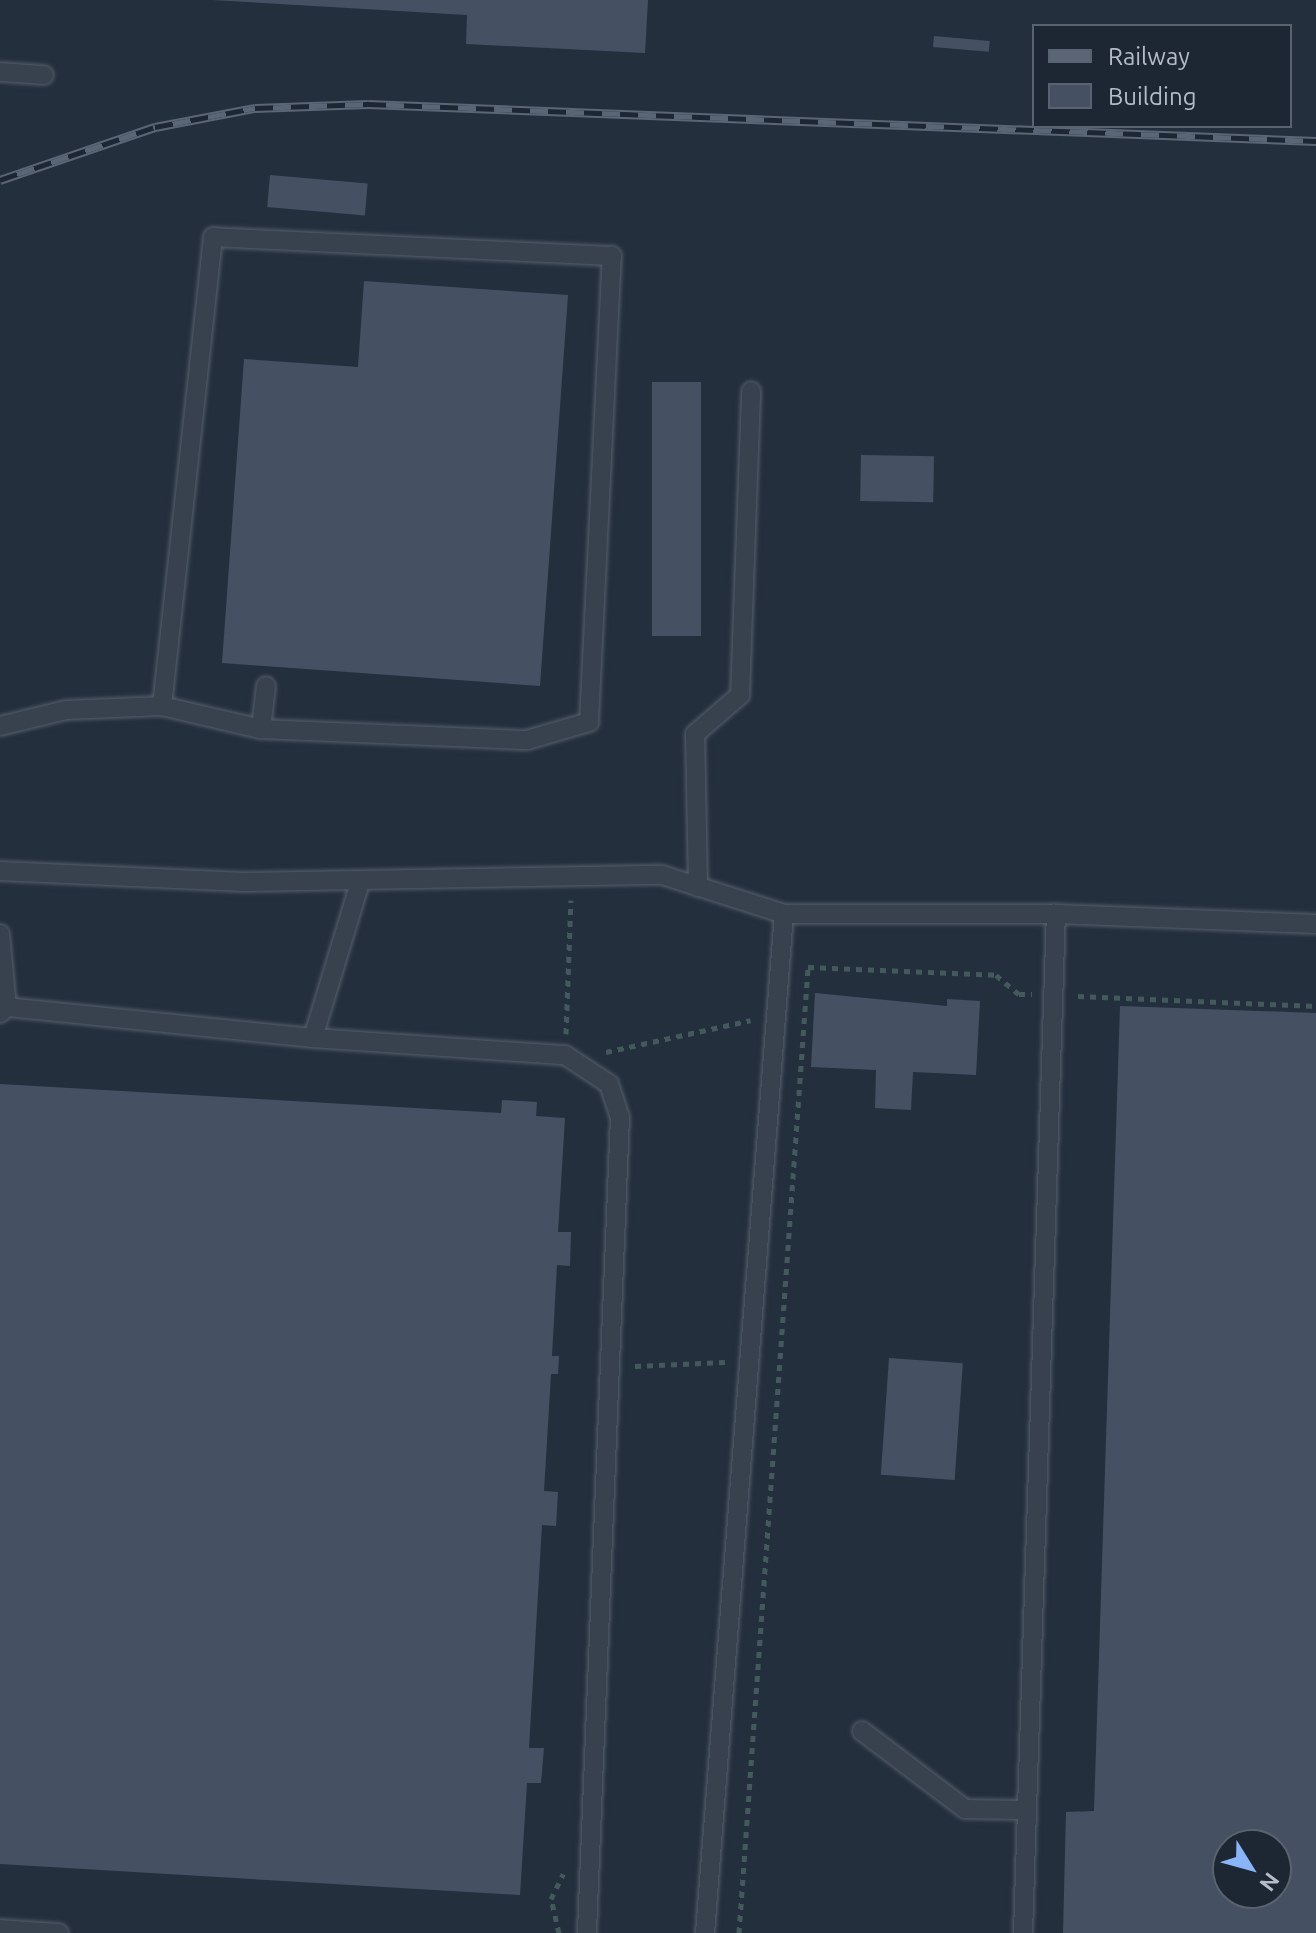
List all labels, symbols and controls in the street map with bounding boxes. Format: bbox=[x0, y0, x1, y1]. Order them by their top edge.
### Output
legend bbox=[1032, 24, 1292, 128]
text: Railway bbox=[1108, 43, 1190, 70]
text: Building bbox=[1108, 83, 1196, 110]
north arrow bbox=[1212, 1829, 1292, 1909]
text: N bbox=[1255, 1868, 1285, 1897]

